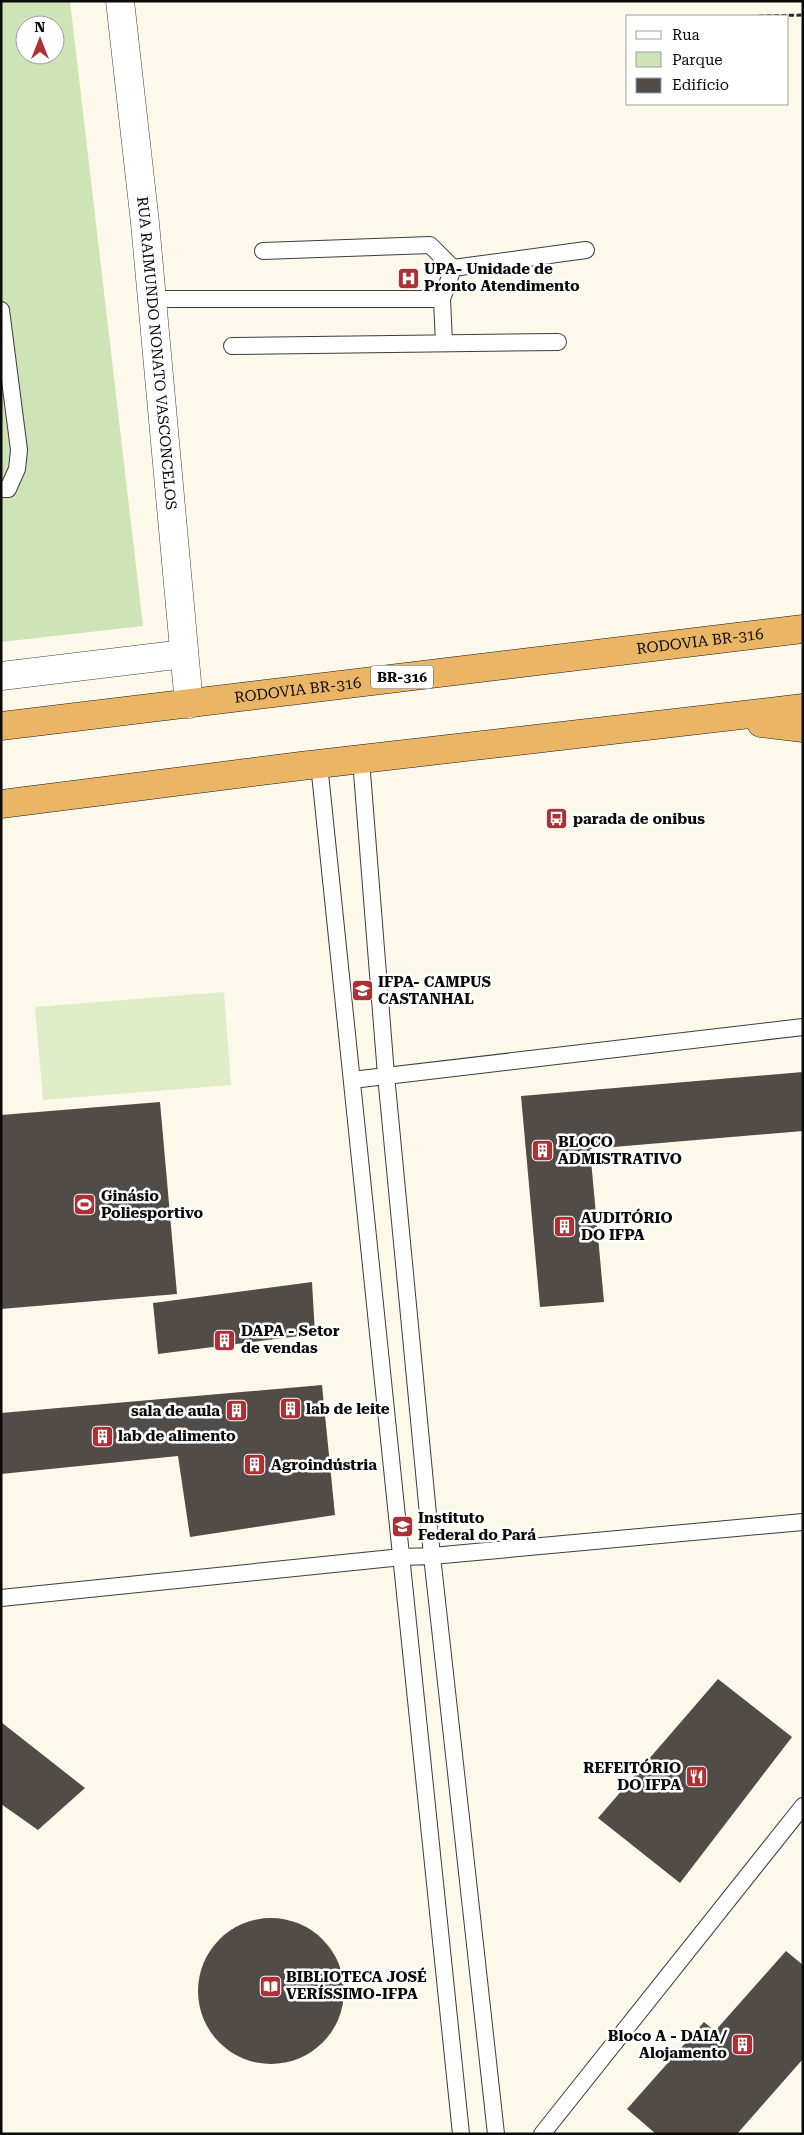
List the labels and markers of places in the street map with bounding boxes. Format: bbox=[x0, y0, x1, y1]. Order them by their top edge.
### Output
place label: UPA- Unidade de Pronto Atendimento bbox=[424, 260, 580, 295]
hospital icon: UPA- Unidade de Pronto Atendimento bbox=[396, 266, 420, 290]
bus stop icon: parada de onibus bbox=[545, 807, 569, 831]
place label: parada de onibus bbox=[573, 810, 705, 828]
place label: IFPA- CAMPUS CASTANHAL bbox=[378, 973, 491, 1008]
school or university icon: IFPA- CAMPUS CASTANHAL bbox=[350, 979, 374, 1003]
place label: BLOCO ADMISTRATIVO bbox=[558, 1133, 682, 1168]
building icon: BLOCO ADMISTRATIVO bbox=[530, 1139, 554, 1163]
place label: Ginásio Poliesportivo bbox=[101, 1187, 204, 1222]
sports icon: Ginásio Poliesportivo bbox=[73, 1193, 97, 1217]
place label: AUDITÓRIO DO IFPA bbox=[581, 1208, 673, 1244]
building icon: AUDITÓRIO DO IFPA bbox=[553, 1215, 577, 1239]
place label: DAPA - Setor de vendas bbox=[241, 1322, 340, 1357]
building icon: DAPA - Setor de vendas bbox=[213, 1328, 237, 1352]
building icon: lab de leite bbox=[278, 1397, 302, 1421]
building icon: sala de aula bbox=[224, 1399, 248, 1423]
place label: lab de leite bbox=[306, 1400, 390, 1418]
place label: sala de aula bbox=[131, 1402, 220, 1420]
building icon: lab de alimento bbox=[90, 1424, 114, 1448]
place label: lab de alimento bbox=[118, 1427, 236, 1445]
building icon: Agroindústria bbox=[243, 1453, 267, 1477]
place label: Agroindústria bbox=[271, 1456, 377, 1474]
place label: Instituto Federal do Pará bbox=[418, 1509, 536, 1544]
school or university icon: Instituto Federal do Pará bbox=[390, 1515, 414, 1539]
place label: REFEITÓRIO DO IFPA bbox=[583, 1758, 681, 1794]
restaurant icon: REFEITÓRIO DO IFPA bbox=[685, 1765, 709, 1789]
place label: BIBLIOTECA JOSÉ VERÍSSIMO-IFPA bbox=[286, 1967, 427, 2003]
library icon: BIBLIOTECA JOSÉ VERÍSSIMO-IFPA bbox=[258, 1974, 282, 1998]
place label: Bloco A - DAIA/ Alojamento bbox=[608, 2027, 728, 2062]
building icon: Bloco A - DAIA/ Alojamento bbox=[731, 2033, 755, 2057]

